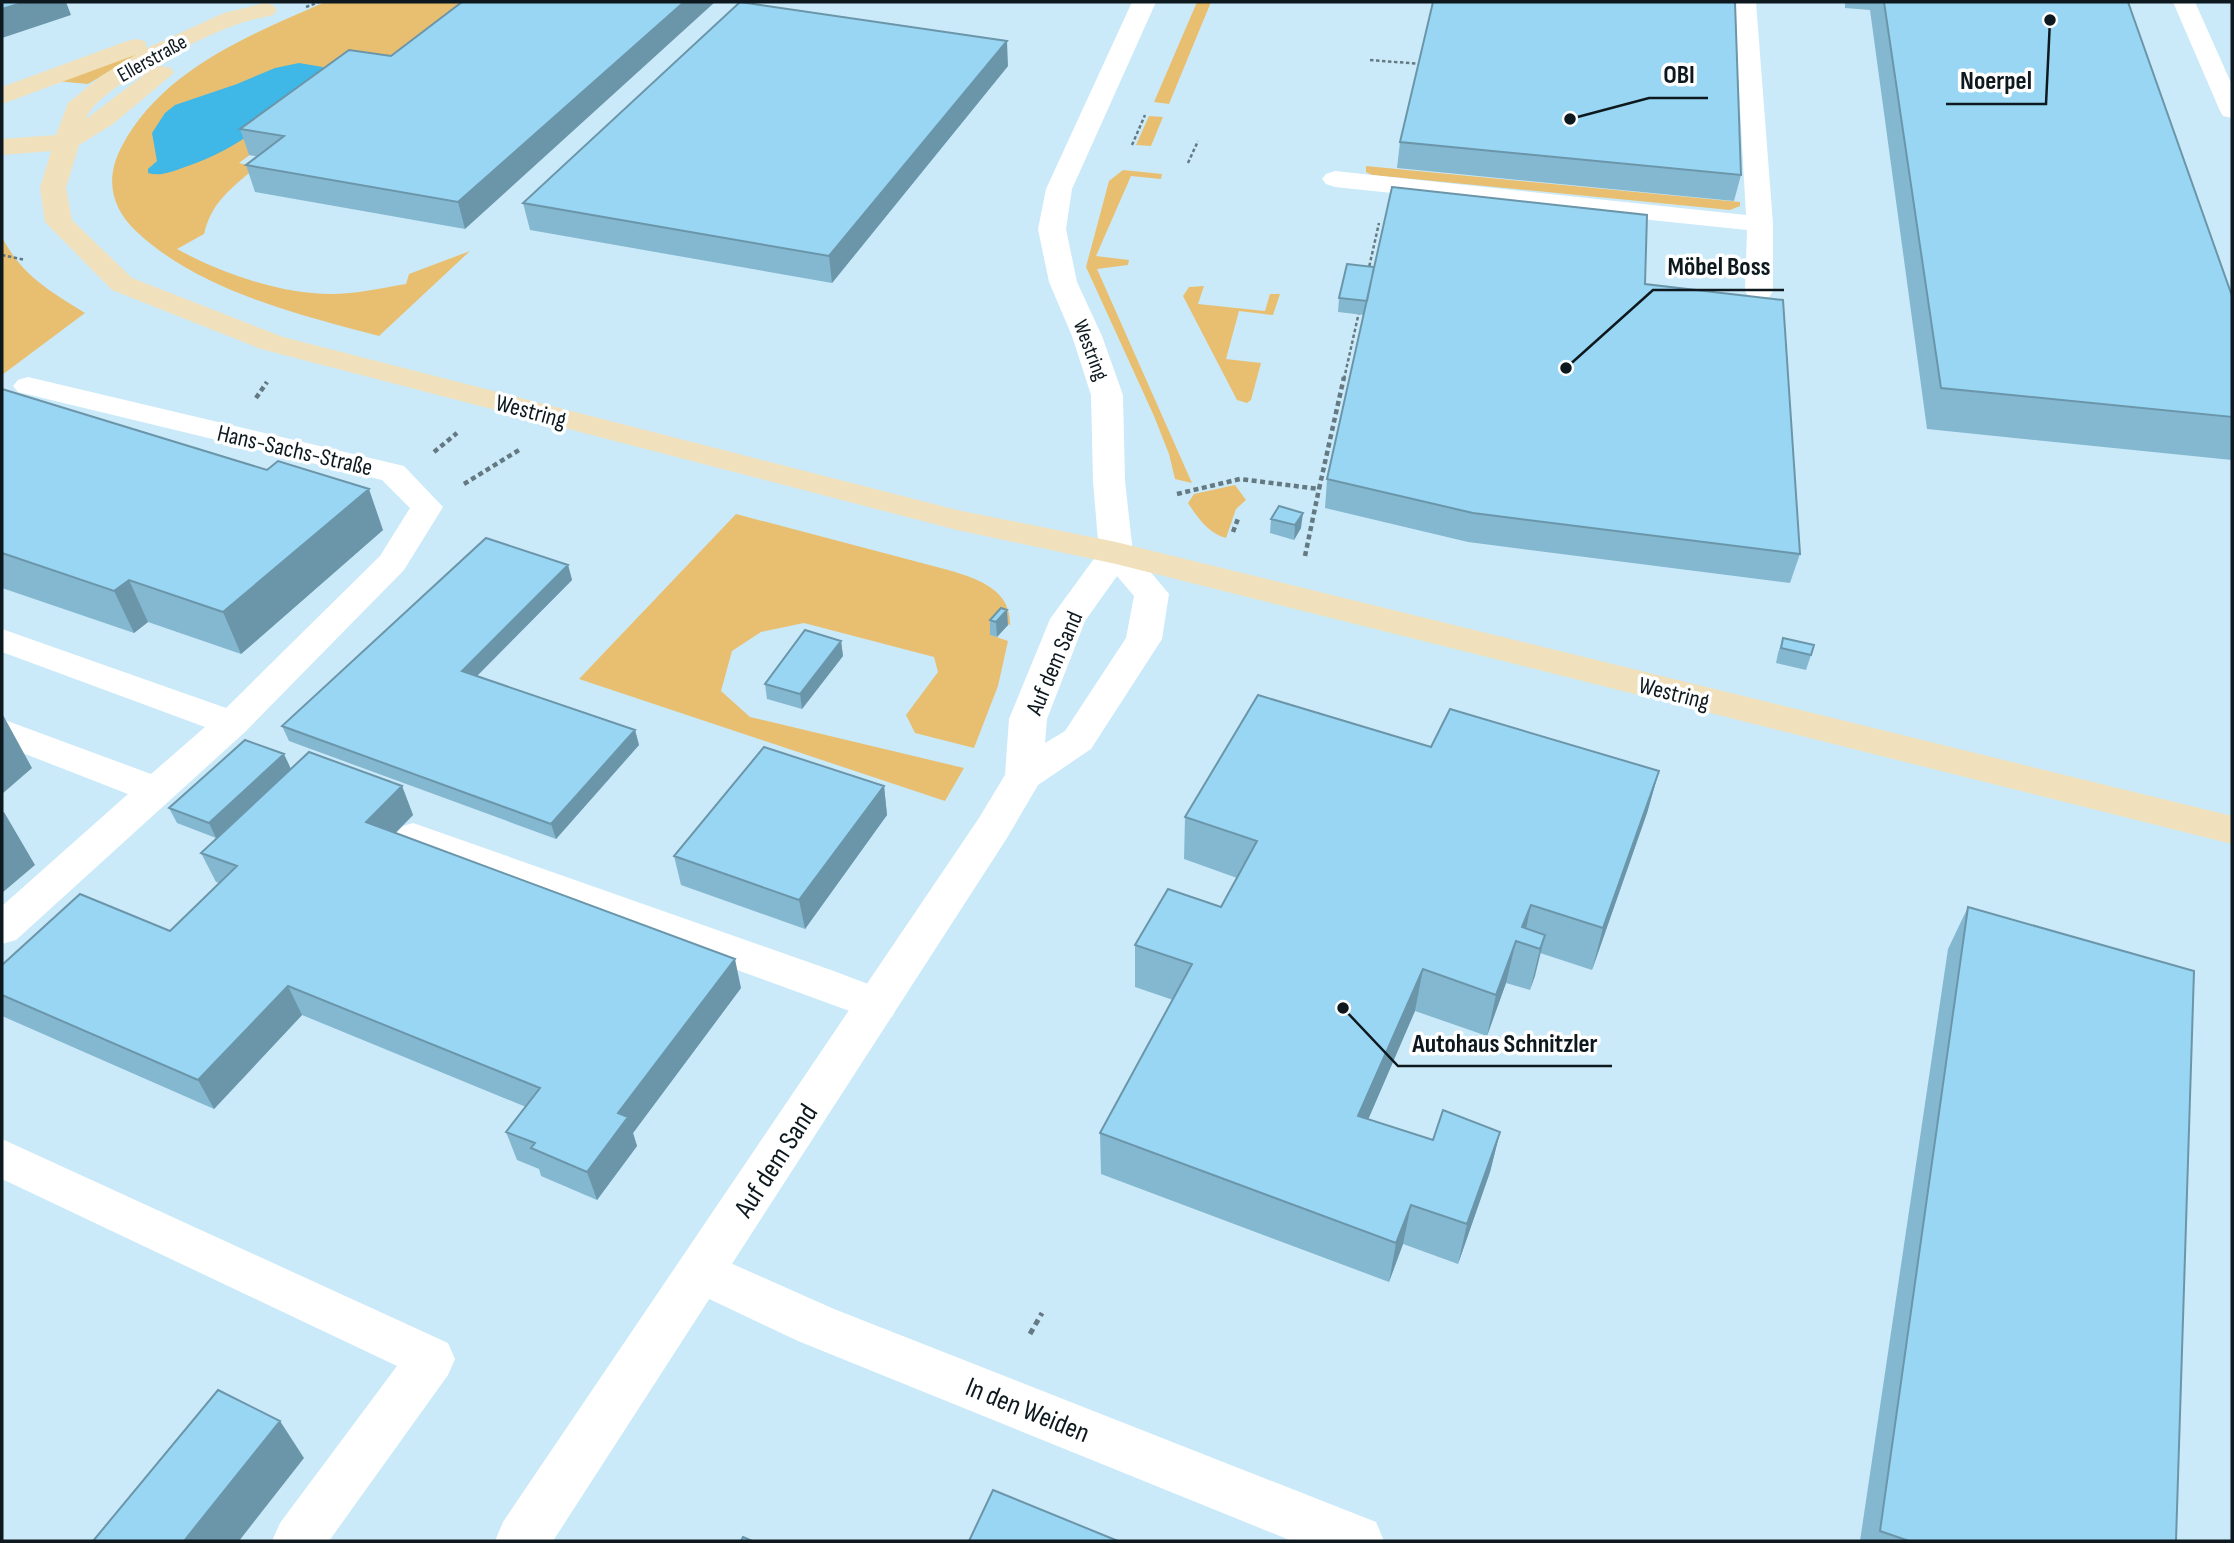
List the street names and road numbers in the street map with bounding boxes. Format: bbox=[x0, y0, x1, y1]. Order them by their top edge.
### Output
street label: Ellerstraße bbox=[113, 29, 191, 88]
street label: Westring bbox=[1068, 316, 1113, 384]
street label: Westring bbox=[492, 388, 569, 435]
street label: Hans-Sachs-Straße bbox=[214, 419, 375, 482]
street label: Auf dem Sand bbox=[1019, 607, 1089, 720]
street label: Westring bbox=[1635, 671, 1712, 716]
street label: Auf dem Sand bbox=[727, 1098, 825, 1224]
street label: In den Weiden bbox=[961, 1371, 1094, 1450]

